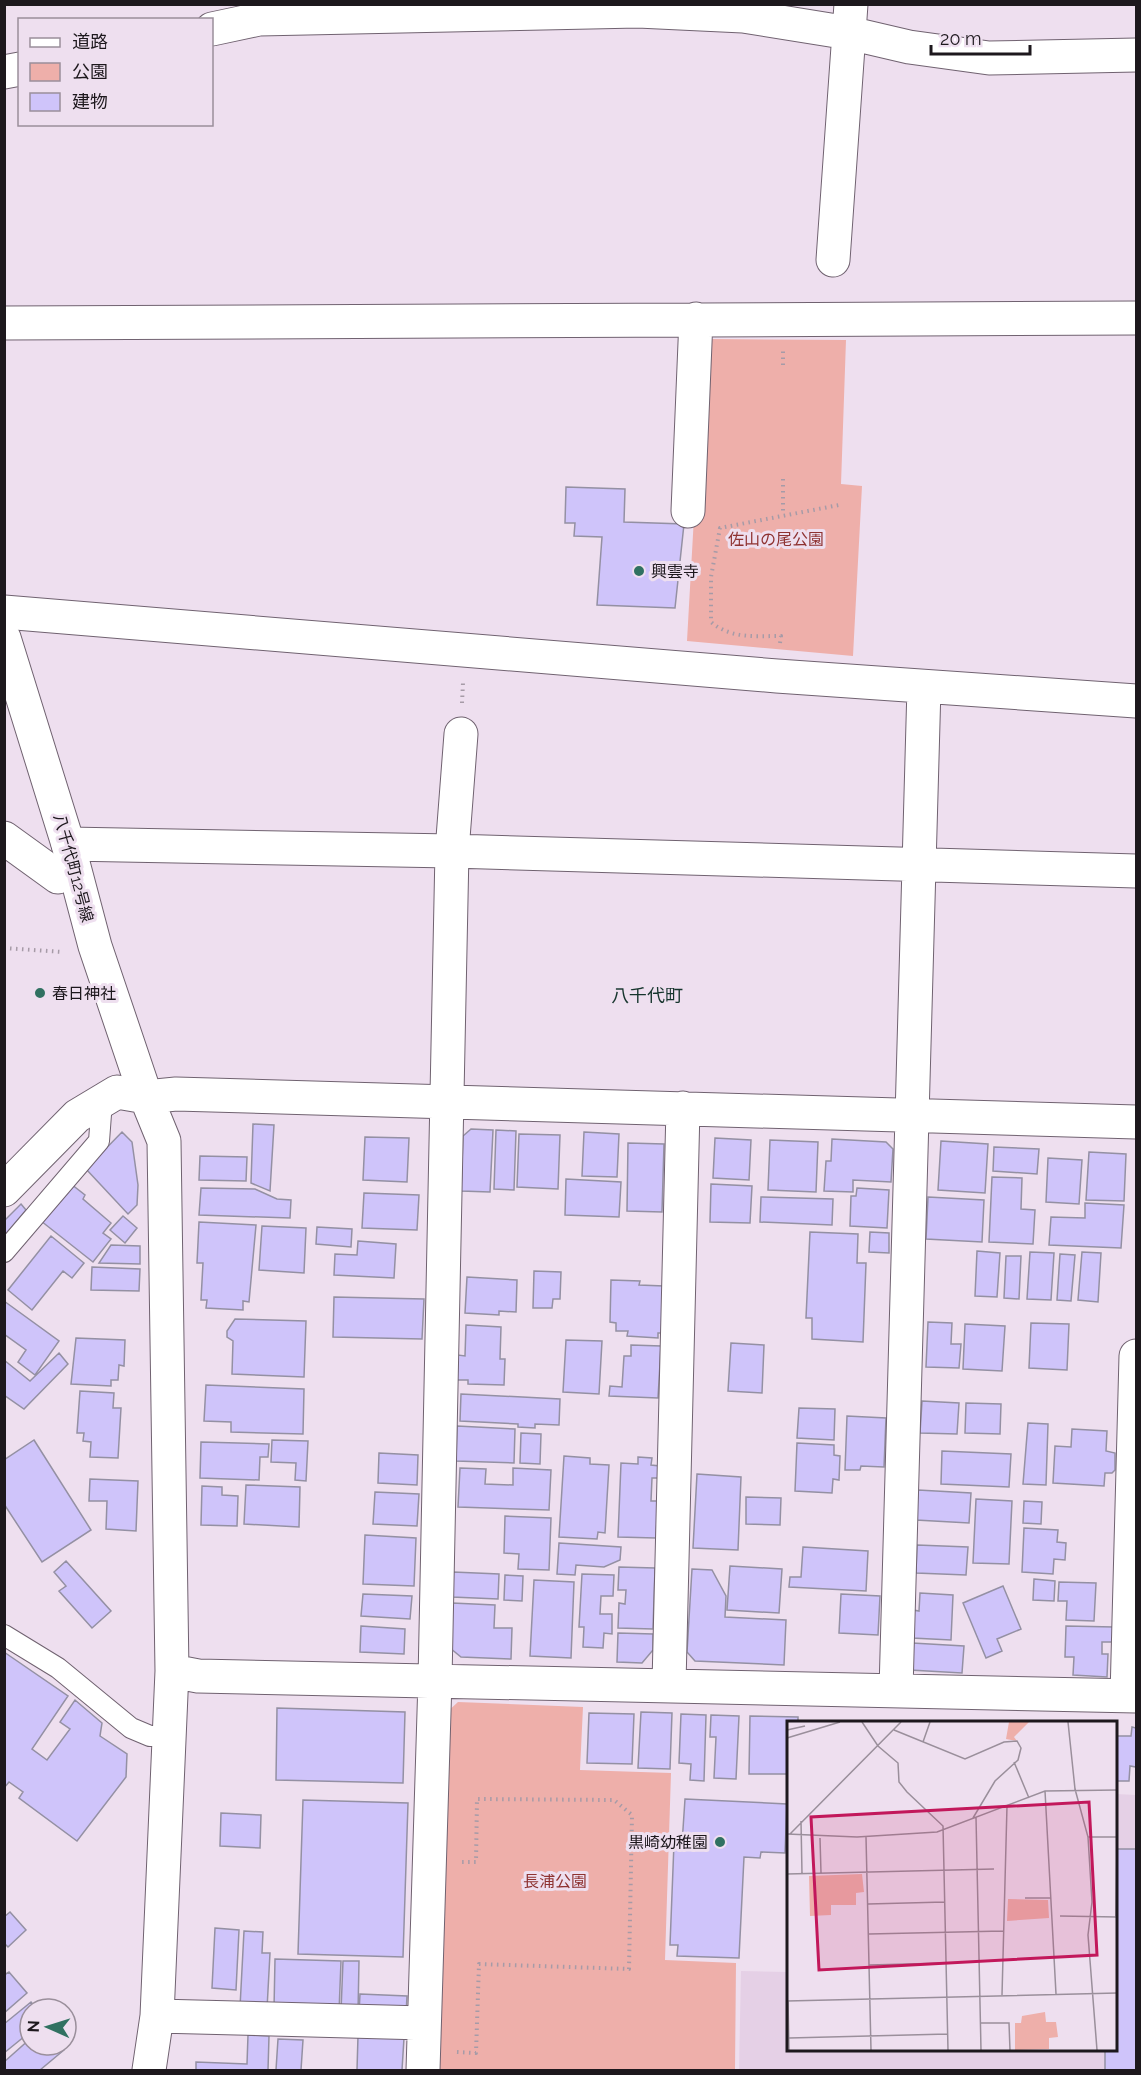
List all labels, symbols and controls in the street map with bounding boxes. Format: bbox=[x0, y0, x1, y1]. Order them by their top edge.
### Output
legend bbox=[18, 18, 213, 126]
scale bar bbox=[931, 18, 1030, 56]
text: 20 m bbox=[940, 28, 982, 49]
text: 道路 bbox=[72, 31, 108, 52]
text: 公園 bbox=[72, 61, 108, 82]
text: 建物 bbox=[72, 91, 108, 112]
park label: 佐山の尾公園 bbox=[728, 530, 824, 549]
place label: 興雲寺 bbox=[651, 562, 699, 581]
marker: 興雲寺 bbox=[632, 564, 646, 578]
street label: 八千代町12号線 bbox=[50, 812, 97, 924]
place label: 春日神社 bbox=[52, 984, 116, 1003]
district label: 八千代町 bbox=[611, 985, 683, 1006]
marker: 春日神社 bbox=[33, 986, 47, 1000]
inset map bbox=[787, 1721, 1117, 2051]
place label: 黒崎幼稚園 bbox=[628, 1833, 708, 1852]
marker: 黒崎幼稚園 bbox=[713, 1835, 727, 1849]
park label: 長浦公園 bbox=[523, 1872, 587, 1891]
north arrow bbox=[18, 1997, 78, 2057]
text: N bbox=[24, 2020, 43, 2033]

